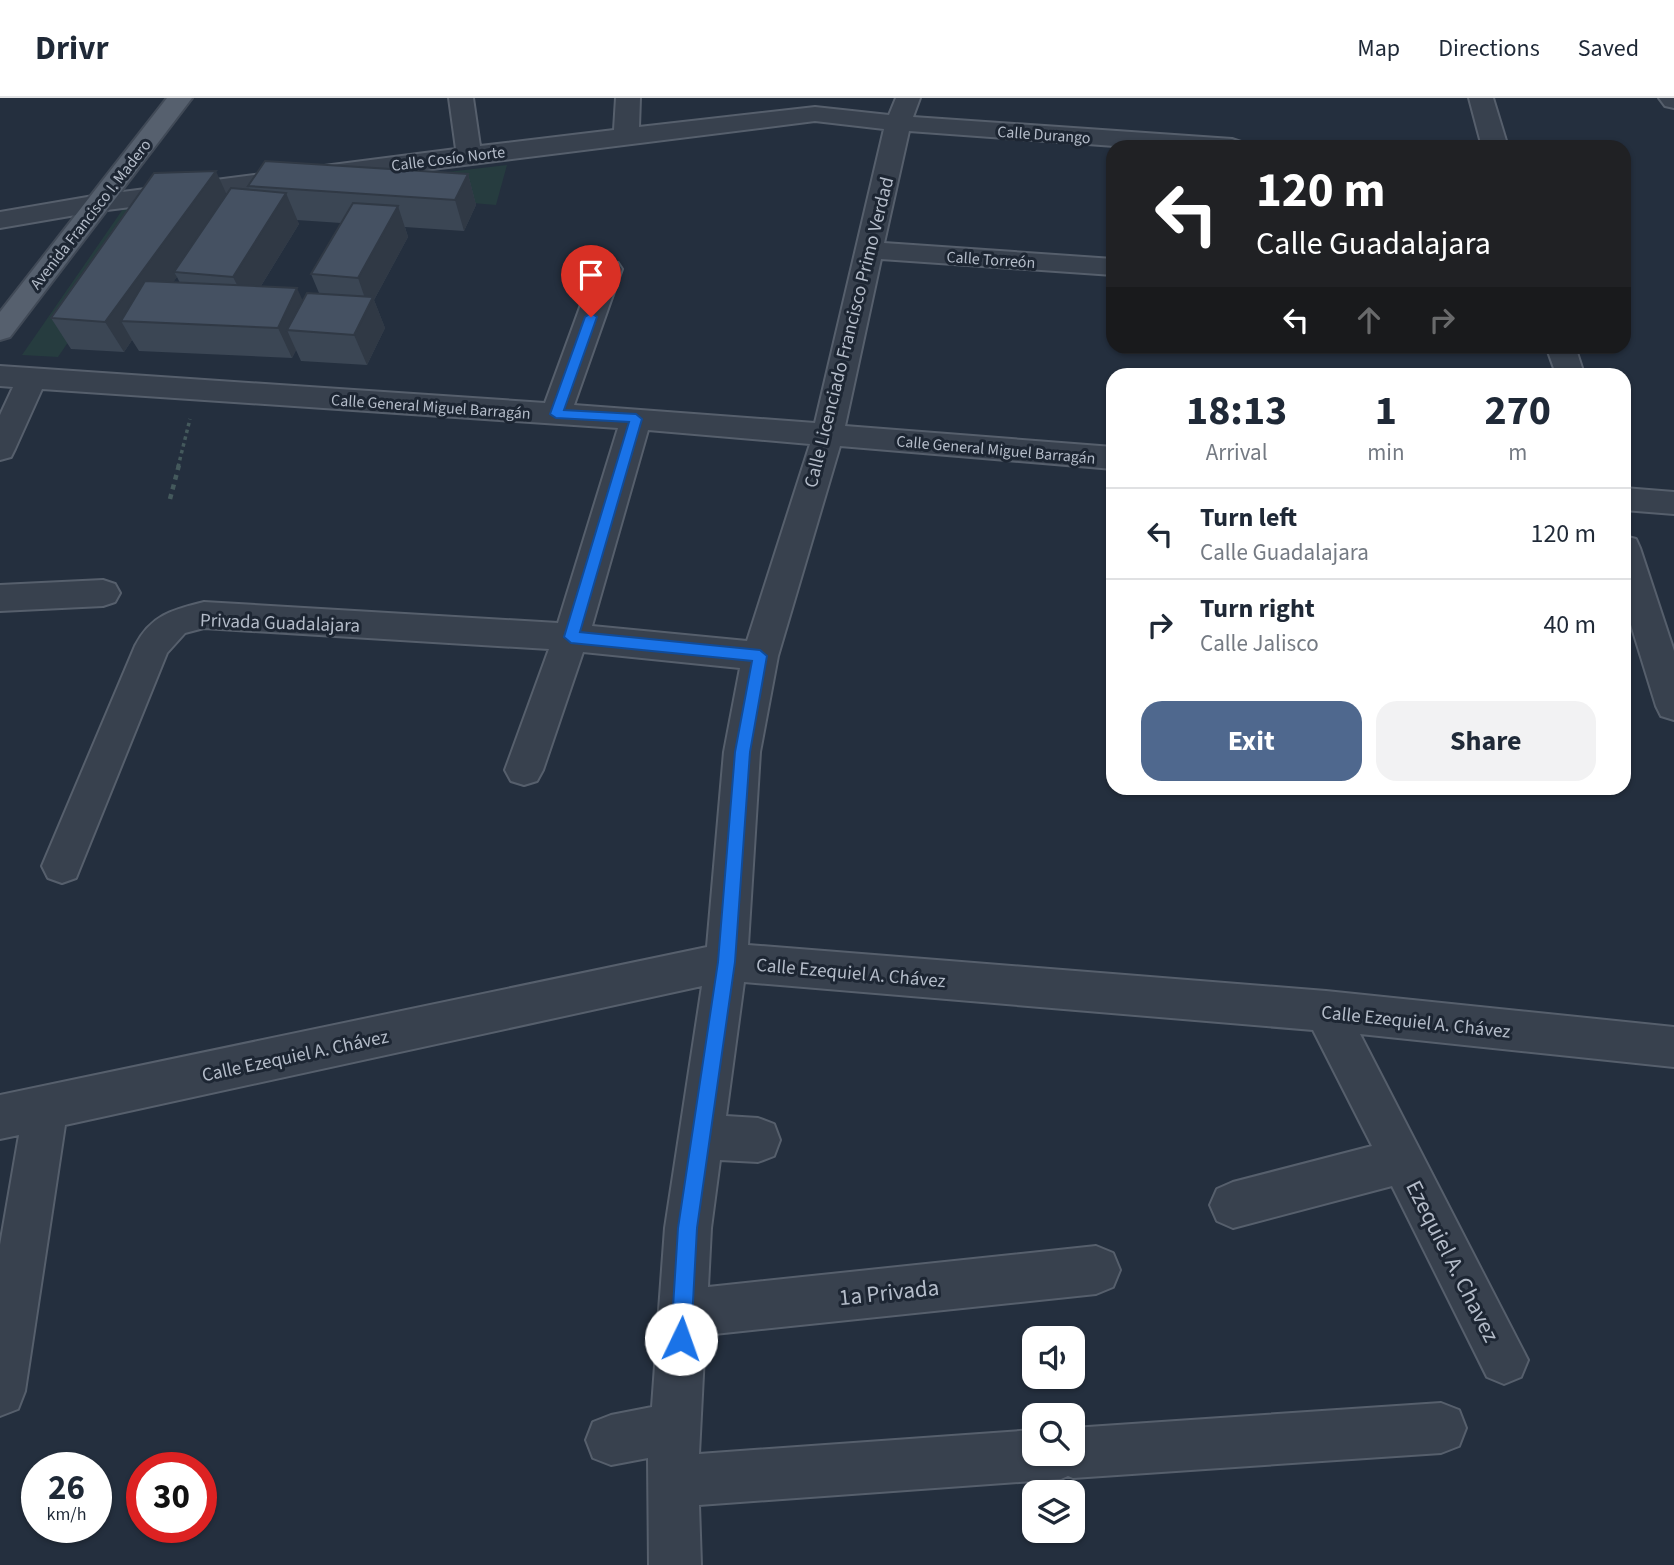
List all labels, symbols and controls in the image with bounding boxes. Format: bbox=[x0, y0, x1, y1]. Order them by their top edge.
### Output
text: Drivr bbox=[35, 25, 109, 72]
text: Map bbox=[1357, 31, 1400, 66]
text: Directions bbox=[1438, 31, 1540, 66]
text: Saved bbox=[1578, 31, 1639, 66]
street label: Calle Durango bbox=[997, 121, 1091, 149]
street label: Avenida Francisco I. Madero bbox=[25, 135, 156, 294]
street label: Calle Cosío Norte bbox=[390, 141, 506, 177]
text: 120 m bbox=[1256, 156, 1385, 226]
icon: left bbox=[1141, 168, 1232, 259]
street label: Calle Licenciado Francisco Primo Verdad bbox=[798, 174, 901, 491]
text: Calle Guadalajara bbox=[1256, 221, 1491, 267]
pin bbox=[561, 245, 621, 317]
street label: Calle Torreón bbox=[946, 246, 1036, 274]
icon: arrive bbox=[572, 256, 610, 294]
icon: left bbox=[1277, 301, 1315, 339]
icon: ahead bbox=[1350, 301, 1388, 339]
icon: right bbox=[1423, 301, 1461, 339]
text: 18:13 bbox=[1186, 381, 1287, 441]
text: 1 bbox=[1375, 381, 1397, 441]
text: 270 bbox=[1484, 381, 1551, 441]
street label: Calle General Miguel Barragán bbox=[330, 389, 531, 425]
street label: Calle General Miguel Barragán bbox=[895, 430, 1096, 470]
text: Arrival bbox=[1206, 436, 1268, 469]
text: min bbox=[1367, 436, 1405, 469]
text: m bbox=[1508, 436, 1527, 469]
text: Turn left bbox=[1200, 499, 1297, 536]
icon: left bbox=[1141, 515, 1179, 553]
text: 120 m bbox=[1530, 515, 1596, 552]
text: Calle Guadalajara bbox=[1200, 536, 1369, 569]
text: Turn right bbox=[1200, 590, 1315, 627]
icon: right bbox=[1141, 606, 1179, 644]
text: 40 m bbox=[1543, 606, 1596, 643]
street label: Privada Guadalajara bbox=[199, 607, 360, 640]
text: Calle Jalisco bbox=[1200, 627, 1319, 660]
button: Exit bbox=[1141, 701, 1362, 781]
button: Share bbox=[1376, 701, 1596, 781]
street label: Calle Ezequiel A. Chávez bbox=[755, 952, 947, 995]
street label: Calle Ezequiel A. Chávez bbox=[1320, 999, 1512, 1046]
street label: Calle Ezequiel A. Chávez bbox=[199, 1023, 391, 1089]
street label: Ezequiel A. Chavez bbox=[1397, 1175, 1508, 1348]
street label: 1a Privada bbox=[837, 1271, 941, 1314]
position arrow bbox=[644, 1302, 718, 1376]
map controls bbox=[1022, 1326, 1085, 1543]
button: sound bbox=[1022, 1326, 1085, 1389]
button: search bbox=[1022, 1403, 1085, 1466]
speed limit sign: 30 bbox=[126, 1452, 217, 1543]
text: 26 bbox=[48, 1463, 85, 1513]
button: layers bbox=[1022, 1480, 1085, 1543]
text: km/h bbox=[47, 1502, 86, 1527]

